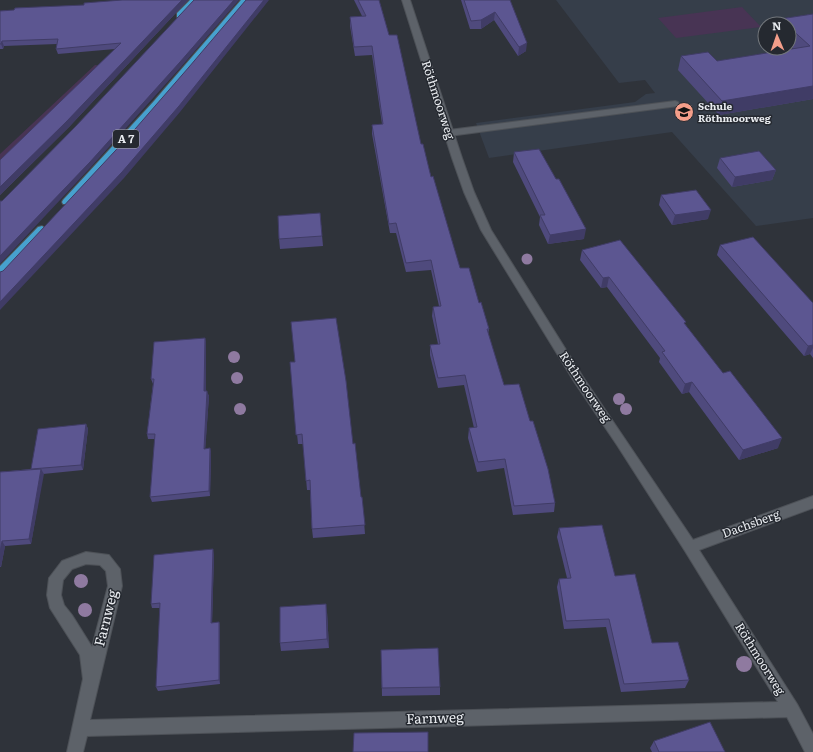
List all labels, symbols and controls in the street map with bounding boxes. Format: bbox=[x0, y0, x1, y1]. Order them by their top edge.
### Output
north arrow bbox=[757, 16, 797, 56]
text: N bbox=[772, 17, 782, 33]
street label: Röthmoorweg bbox=[418, 58, 460, 142]
place label: Schule Röthmoorweg bbox=[698, 98, 772, 125]
school or university icon: Schule Röthmoorweg bbox=[673, 101, 695, 123]
road number: A 7 bbox=[113, 130, 139, 148]
street label: Röthmoorweg bbox=[555, 347, 616, 426]
street label: Dachsberg bbox=[719, 504, 782, 542]
street label: Farnweg bbox=[88, 587, 122, 648]
street label: Röthmoorweg bbox=[731, 619, 790, 698]
street label: Farnweg bbox=[406, 706, 464, 728]

